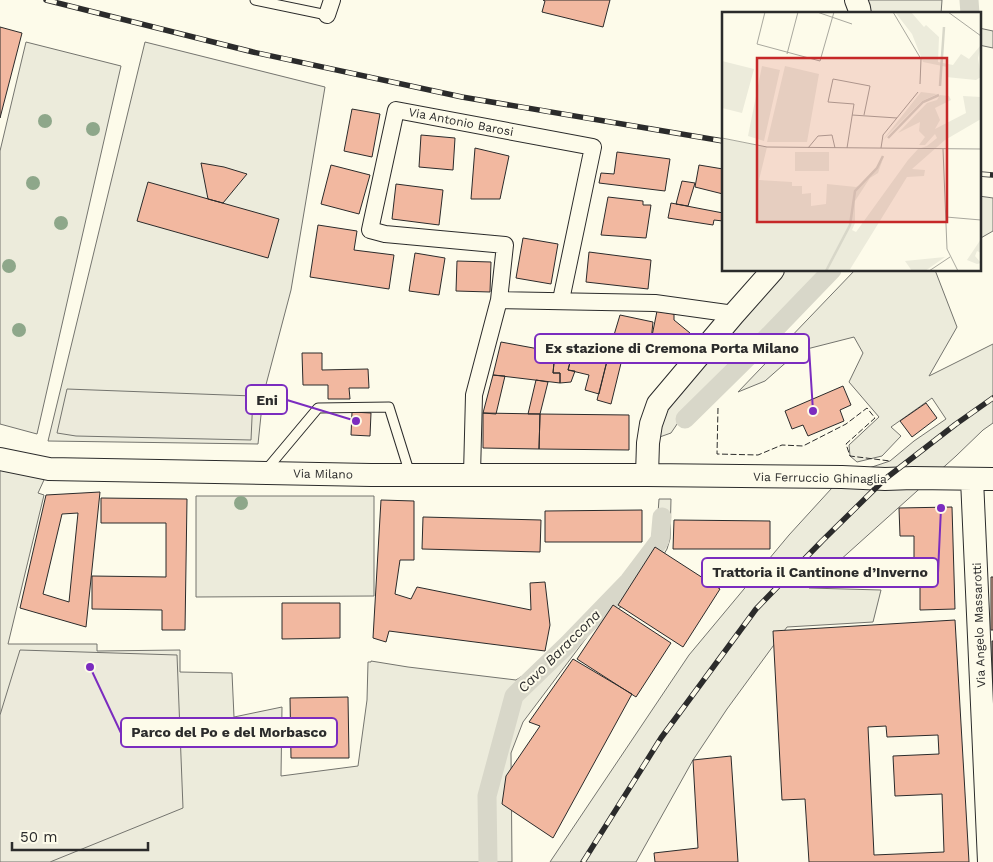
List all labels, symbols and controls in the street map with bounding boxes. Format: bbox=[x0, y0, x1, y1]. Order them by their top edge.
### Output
inset map bbox=[722, 12, 980, 271]
street label: Via Antonio Barosi bbox=[407, 105, 515, 139]
callout: Ex stazione di Cremona Porta Milano bbox=[535, 334, 809, 363]
text: Ex stazione di Cremona Porta Milano bbox=[545, 340, 799, 356]
callout: Eni bbox=[246, 385, 287, 414]
text: Eni bbox=[256, 392, 278, 408]
street label: Via Milano bbox=[293, 466, 353, 482]
street label: Via Ferruccio Ghinaglia bbox=[753, 470, 887, 486]
callout: Trattoria il Cantinone d’Inverno bbox=[702, 558, 938, 587]
street label: Via Angelo Massarotti bbox=[970, 562, 988, 688]
text: Trattoria il Cantinone d’Inverno bbox=[712, 564, 928, 580]
water label: Cavo Baraccona bbox=[514, 606, 604, 696]
callout: Parco del Po e del Morbasco bbox=[121, 718, 337, 747]
text: Parco del Po e del Morbasco bbox=[131, 724, 327, 740]
scale bar bbox=[12, 820, 149, 852]
text: 50 m bbox=[20, 828, 57, 846]

